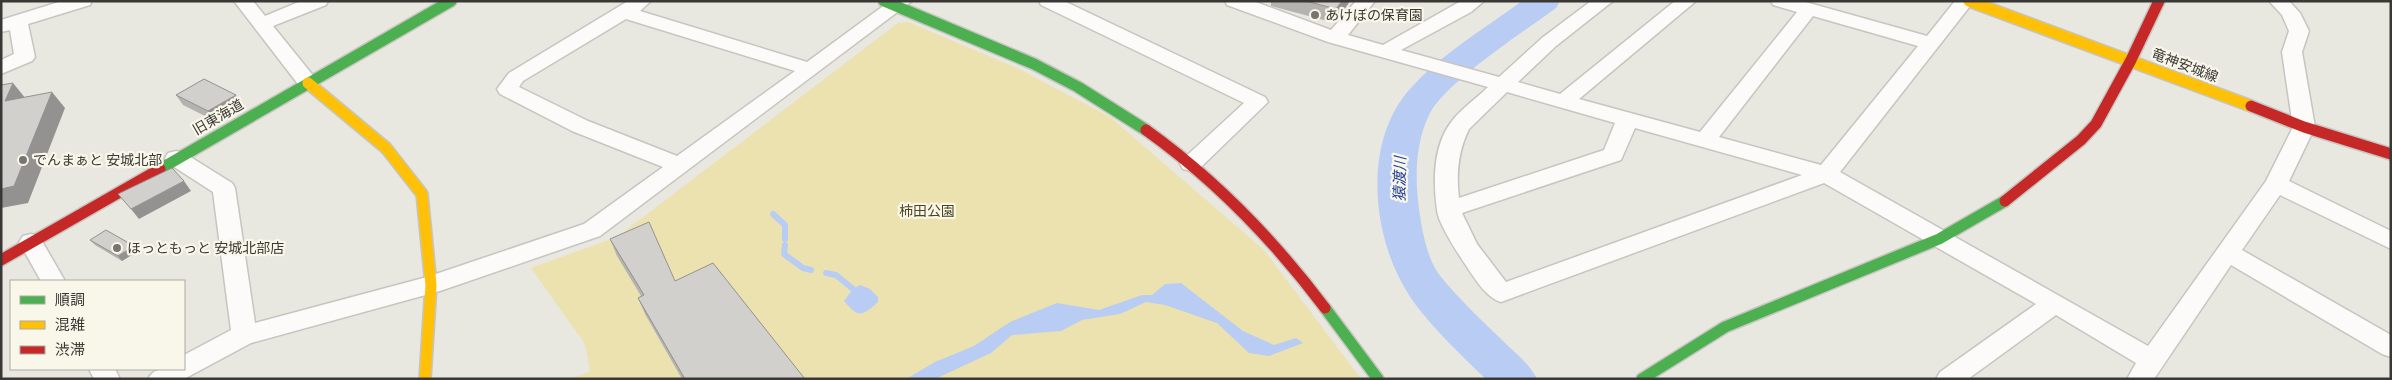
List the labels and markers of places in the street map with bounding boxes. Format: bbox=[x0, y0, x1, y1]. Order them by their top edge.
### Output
place label: あけぼの保育園 bbox=[1325, 6, 1423, 24]
marker: あけぼの保育園 bbox=[1309, 9, 1321, 21]
place label: でんまぁと 安城北部 bbox=[33, 151, 162, 169]
marker: でんまぁと 安城北部 bbox=[17, 154, 29, 166]
place label: ほっともっと 安城北部店 bbox=[127, 239, 284, 257]
marker: ほっともっと 安城北部店 bbox=[111, 242, 123, 254]

